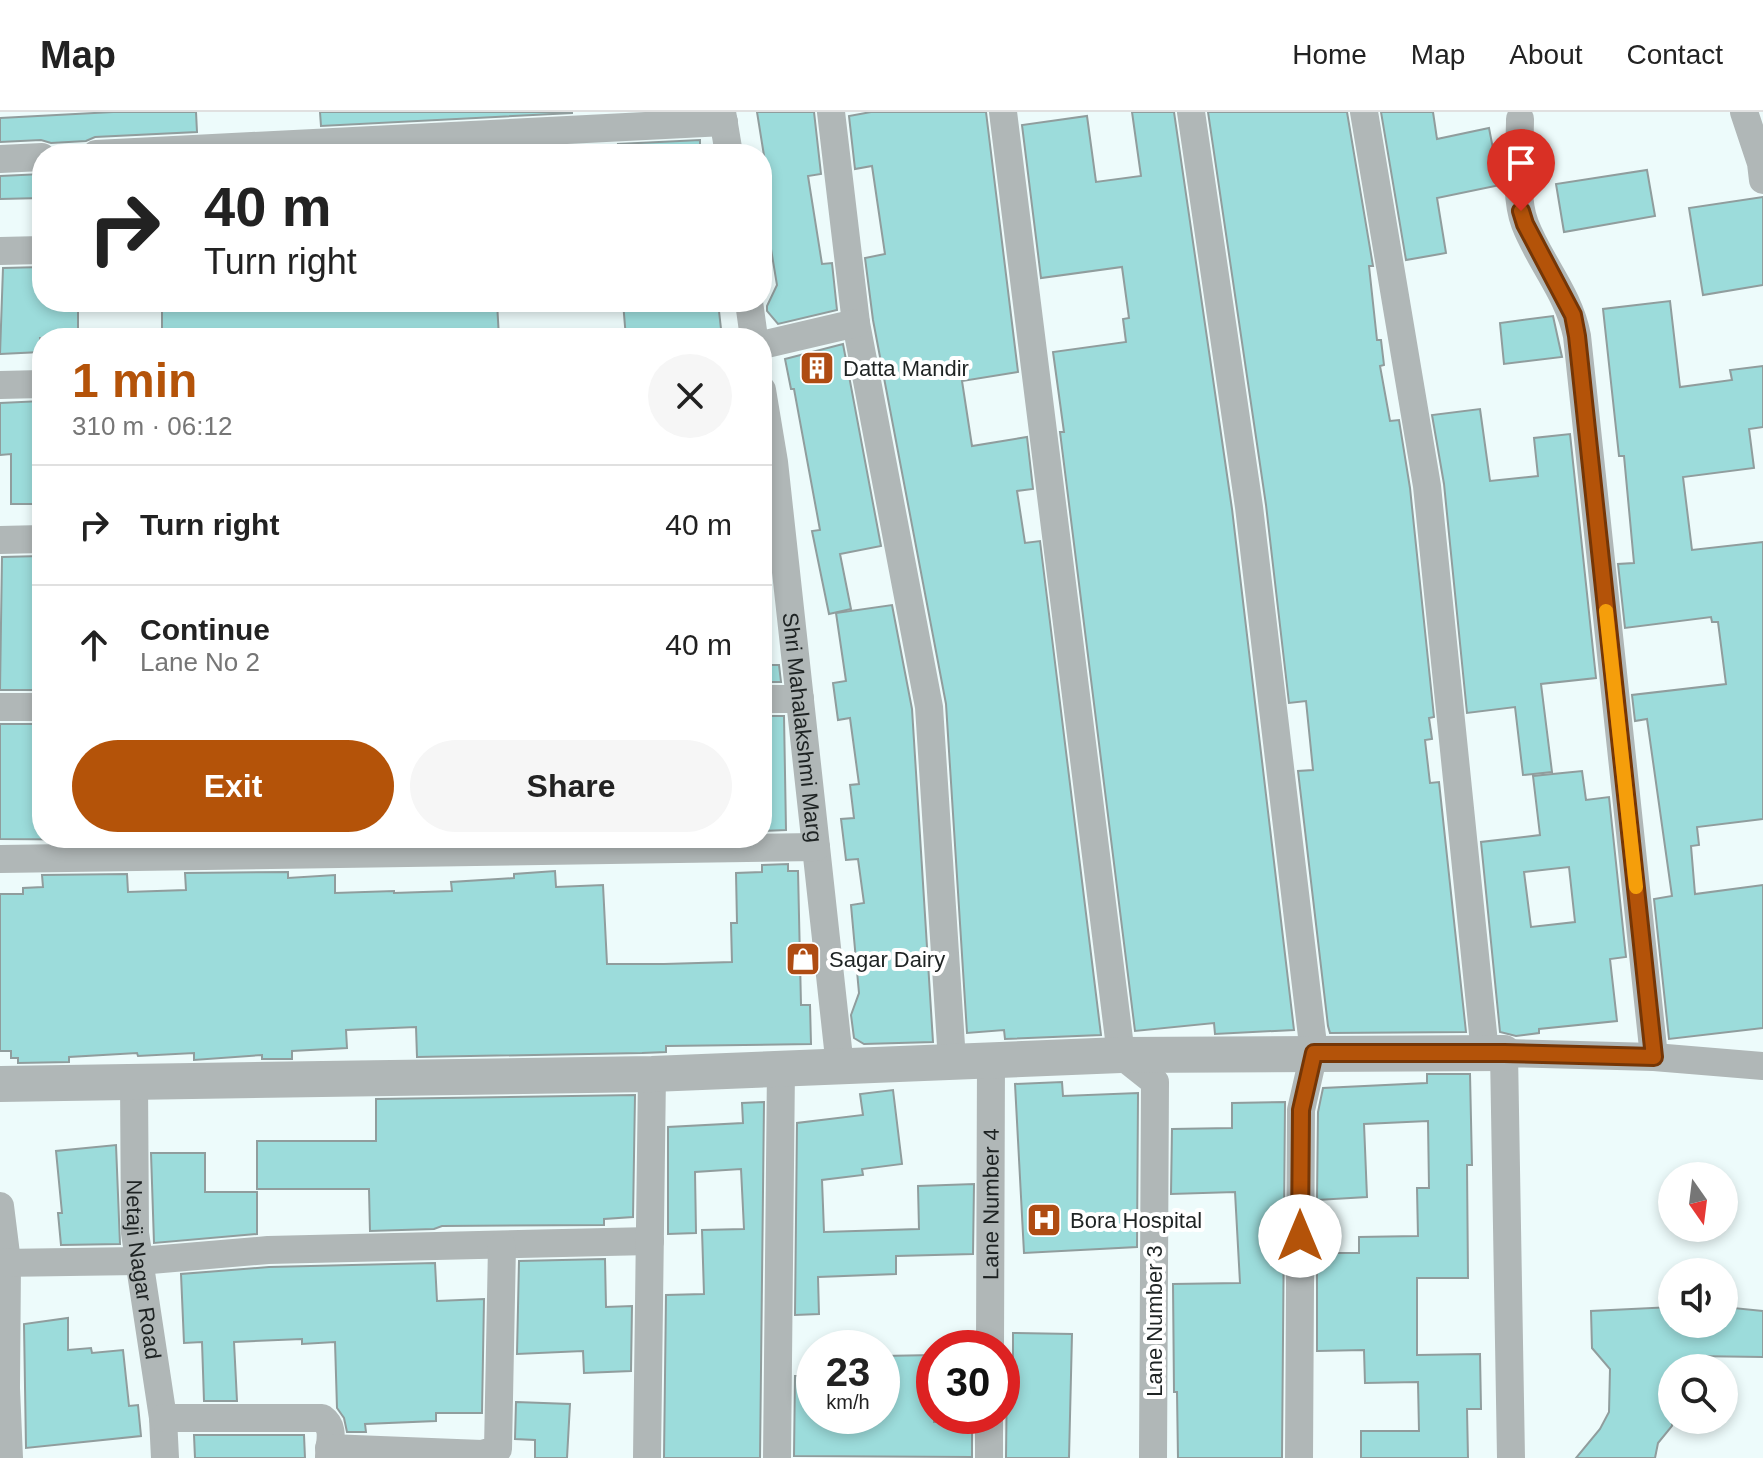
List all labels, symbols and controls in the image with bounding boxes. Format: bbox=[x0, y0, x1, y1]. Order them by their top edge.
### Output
text: Map bbox=[40, 34, 116, 76]
text: Home bbox=[1292, 39, 1367, 70]
text: Map bbox=[1411, 39, 1465, 70]
text: About bbox=[1509, 39, 1583, 70]
text: Contact bbox=[1627, 39, 1723, 70]
pin bbox=[1487, 129, 1555, 211]
icon: arrive bbox=[1499, 141, 1543, 185]
text: 40 m bbox=[204, 175, 332, 238]
icon: right bbox=[72, 176, 176, 280]
text: Turn right bbox=[204, 241, 357, 282]
building icon: Datta Mandir bbox=[798, 349, 836, 387]
text: 1 min bbox=[72, 354, 197, 407]
button: close bbox=[648, 354, 732, 438]
place label: Datta Mandir bbox=[843, 356, 969, 381]
text: 310 m · 06:12 bbox=[72, 411, 232, 441]
icon: right bbox=[72, 503, 116, 547]
text: Turn right bbox=[140, 508, 279, 541]
text: 40 m bbox=[665, 508, 732, 541]
street label: Shri Mahalakshmi Marg bbox=[777, 611, 827, 844]
text: Continue bbox=[140, 613, 270, 646]
icon: ahead bbox=[72, 623, 116, 667]
text: 40 m bbox=[665, 628, 732, 661]
text: Lane No 2 bbox=[140, 647, 260, 677]
button: Exit bbox=[72, 740, 394, 832]
button: Share bbox=[410, 740, 732, 832]
shop icon: Sagar Dairy bbox=[784, 940, 822, 978]
place label: Sagar Dairy bbox=[829, 947, 945, 972]
street label: Lane Number 4 bbox=[978, 1128, 1004, 1280]
north arrow bbox=[1658, 1162, 1738, 1242]
map controls bbox=[1658, 1162, 1738, 1434]
street label: Netaji Nagar Road bbox=[122, 1179, 166, 1361]
position arrow bbox=[1258, 1194, 1342, 1278]
hospital icon: Bora Hospital bbox=[1025, 1201, 1063, 1239]
place label: Bora Hospital bbox=[1070, 1208, 1202, 1233]
street label: Lane Number 3 bbox=[1142, 1245, 1167, 1397]
button: sound bbox=[1658, 1258, 1738, 1338]
speed limit sign: 30 bbox=[916, 1330, 1020, 1434]
text: 23 bbox=[826, 1350, 870, 1394]
button: search bbox=[1658, 1354, 1738, 1434]
text: km/h bbox=[826, 1391, 870, 1413]

